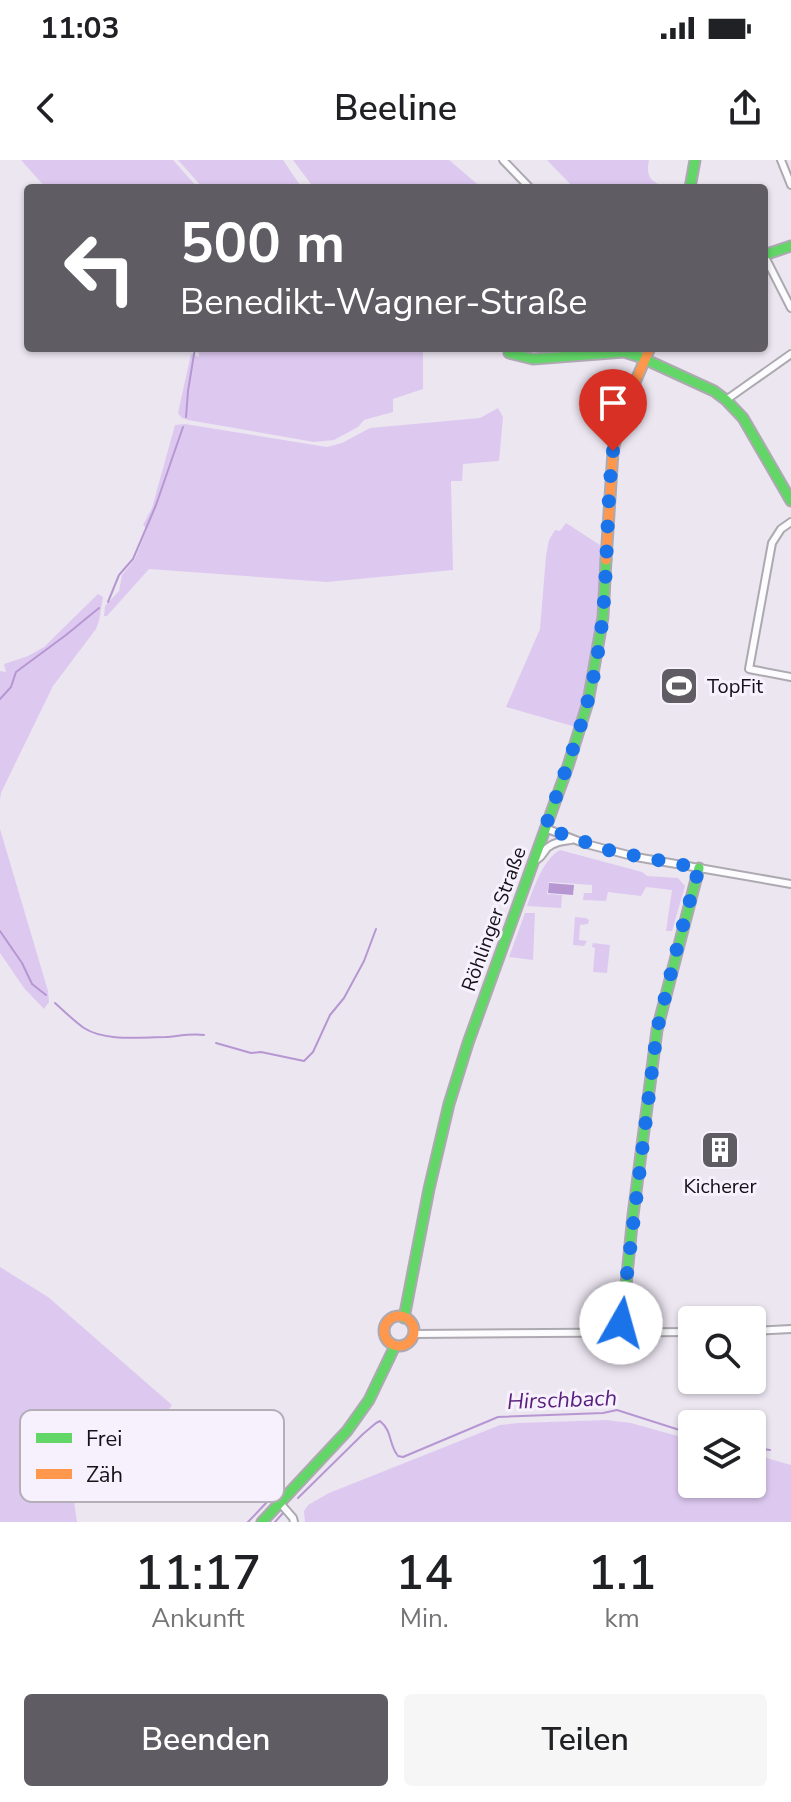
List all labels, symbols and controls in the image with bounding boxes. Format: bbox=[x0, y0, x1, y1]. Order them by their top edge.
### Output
text: 11:03 bbox=[40, 8, 119, 49]
text: Beeline bbox=[334, 84, 457, 133]
icon: back bbox=[24, 86, 68, 130]
icon: share bbox=[723, 86, 767, 130]
text: 500 m bbox=[180, 205, 345, 282]
icon: left bbox=[48, 216, 152, 320]
text: Benedikt-Wagner-Straße bbox=[180, 278, 588, 327]
pin bbox=[579, 369, 647, 451]
icon: arrive bbox=[591, 381, 635, 425]
sports icon: TopFit bbox=[658, 665, 700, 707]
place label: TopFit bbox=[707, 673, 764, 700]
street label: Röhlinger Straße bbox=[455, 843, 533, 995]
building icon: Kicherer bbox=[699, 1129, 741, 1171]
place label: Kicherer bbox=[683, 1173, 757, 1200]
position arrow bbox=[579, 1281, 663, 1365]
map controls bbox=[678, 1306, 766, 1498]
button: search bbox=[678, 1306, 766, 1394]
water label: Hirschbach bbox=[506, 1383, 618, 1417]
legend bbox=[20, 1410, 284, 1502]
button: layers bbox=[678, 1410, 766, 1498]
text: Frei bbox=[86, 1424, 122, 1454]
text: Zäh bbox=[86, 1460, 123, 1490]
text: 11:17 bbox=[134, 1540, 261, 1606]
text: 14 bbox=[395, 1540, 453, 1606]
text: 1.1 bbox=[588, 1540, 657, 1606]
text: Ankunft bbox=[151, 1601, 244, 1636]
text: Min. bbox=[400, 1601, 449, 1636]
text: km bbox=[604, 1601, 640, 1636]
button: Beenden bbox=[24, 1694, 388, 1786]
button: Teilen bbox=[404, 1694, 767, 1786]

